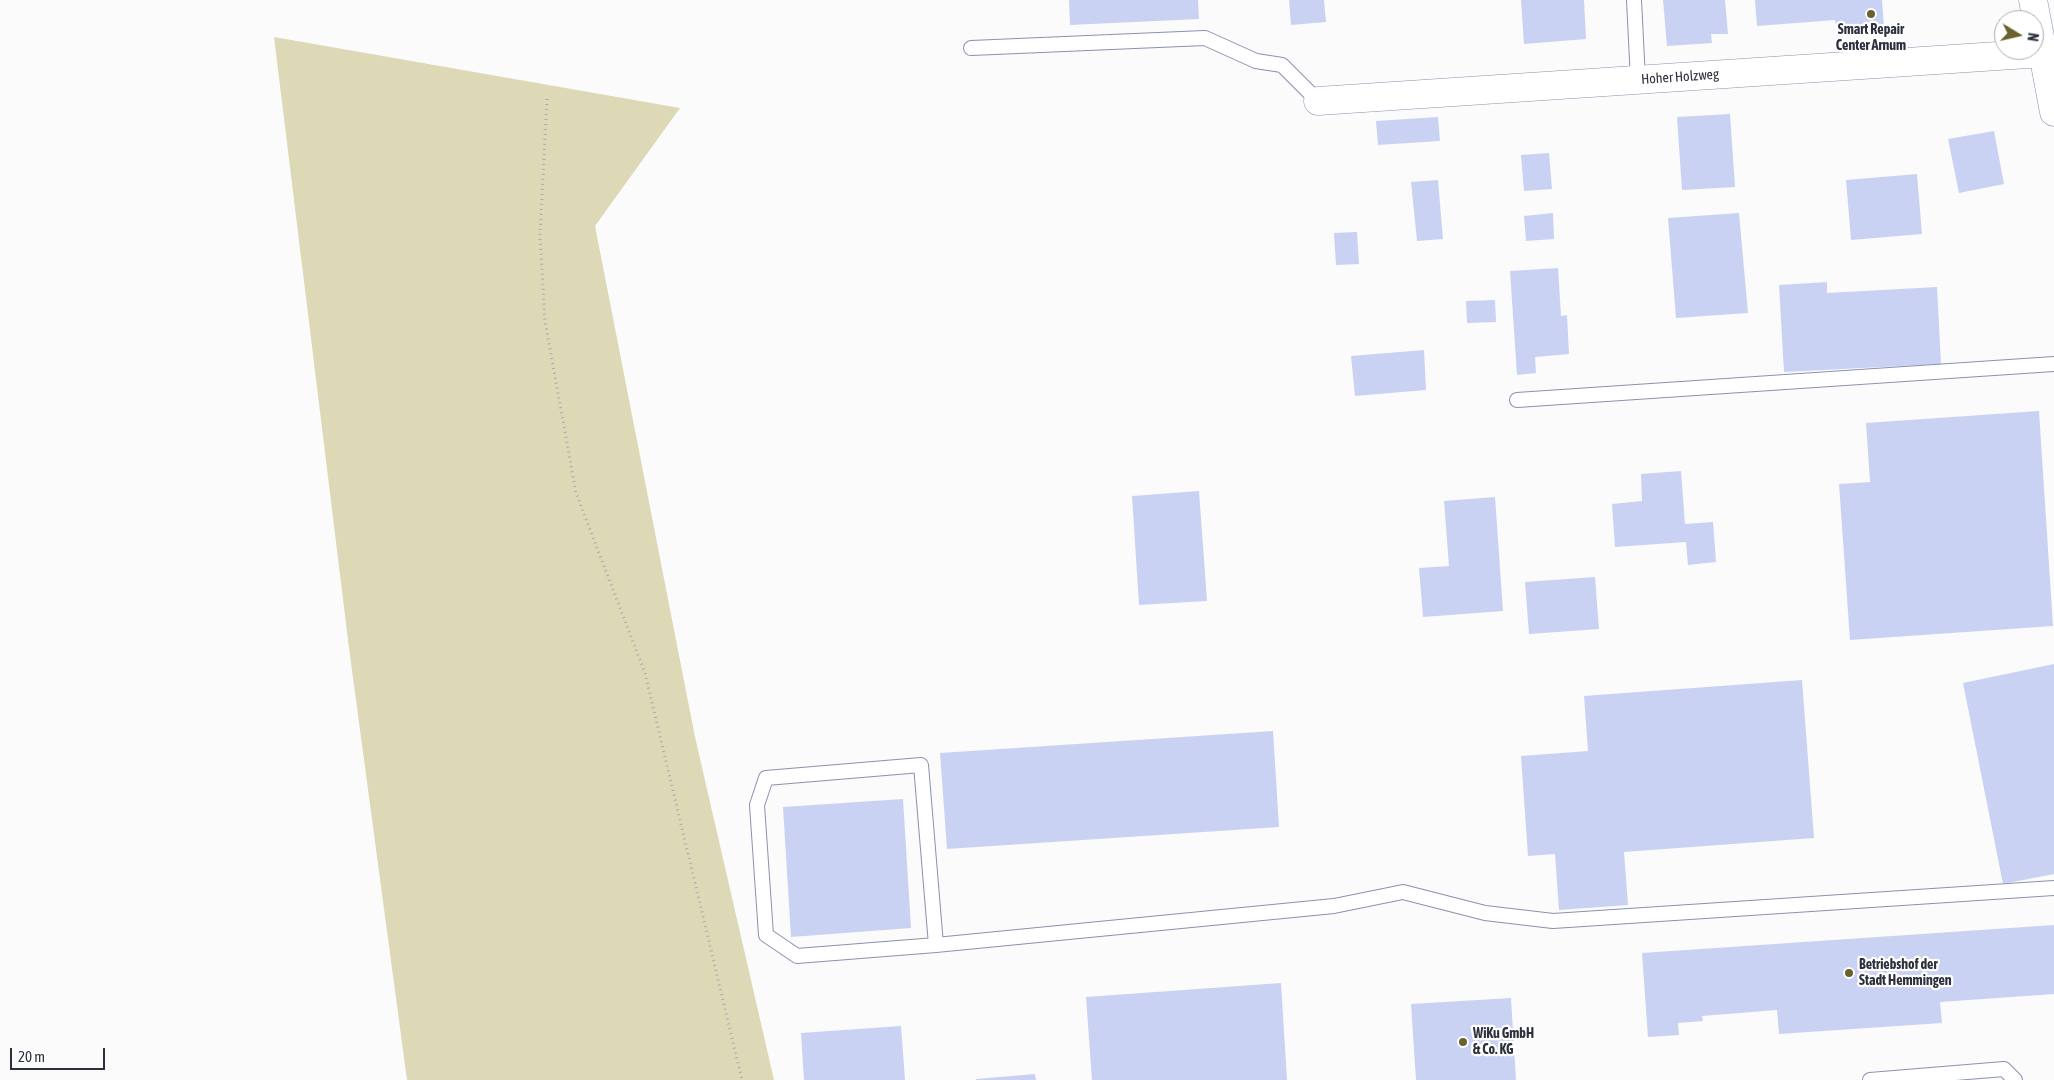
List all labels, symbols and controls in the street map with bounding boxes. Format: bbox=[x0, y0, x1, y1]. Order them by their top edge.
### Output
marker: Smart Repair Center Arnum bbox=[1865, 8, 1877, 20]
north arrow bbox=[1994, 10, 2044, 60]
place label: Smart Repair Center Arnum bbox=[1836, 22, 1906, 54]
text: N bbox=[2024, 32, 2041, 43]
street label: Hoher Holzweg bbox=[1641, 66, 1719, 88]
place label: Betriebshof der Stadt Hemmingen bbox=[1859, 957, 1952, 990]
marker: Betriebshof der Stadt Hemmingen bbox=[1843, 967, 1855, 979]
place label: WiKu GmbH & Co. KG bbox=[1473, 1026, 1534, 1058]
marker: WiKu GmbH & Co. KG bbox=[1457, 1036, 1469, 1048]
scale bar bbox=[12, 1038, 108, 1070]
text: 20 m bbox=[18, 1048, 45, 1065]

